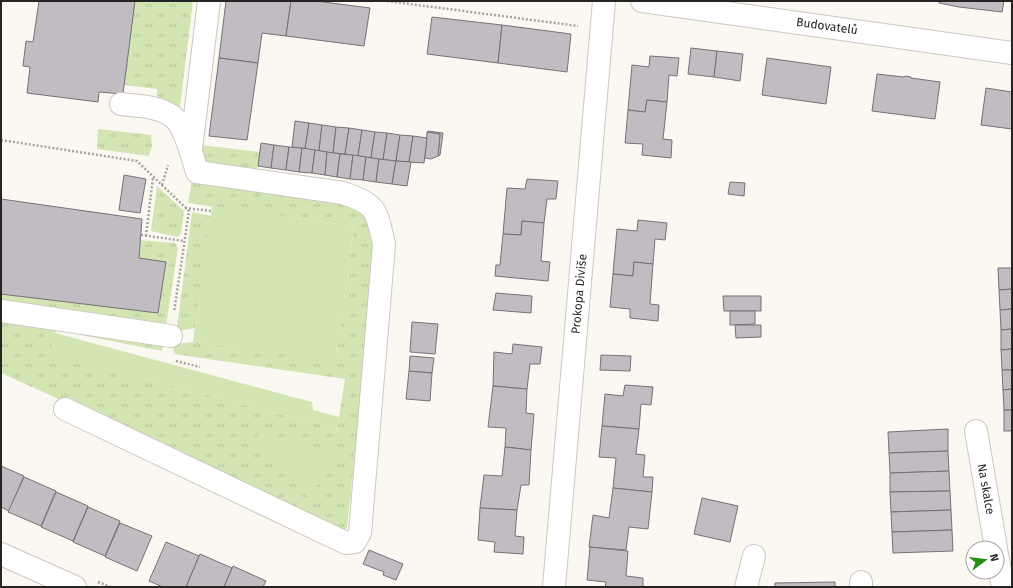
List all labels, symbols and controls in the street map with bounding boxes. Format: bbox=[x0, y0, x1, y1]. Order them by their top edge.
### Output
street label: Budovatelů bbox=[795, 15, 859, 37]
street label: Prokopa Diviše bbox=[569, 253, 589, 335]
street label: Na skalce bbox=[975, 462, 997, 516]
north arrow bbox=[965, 540, 1005, 580]
text: N bbox=[987, 552, 1001, 563]

